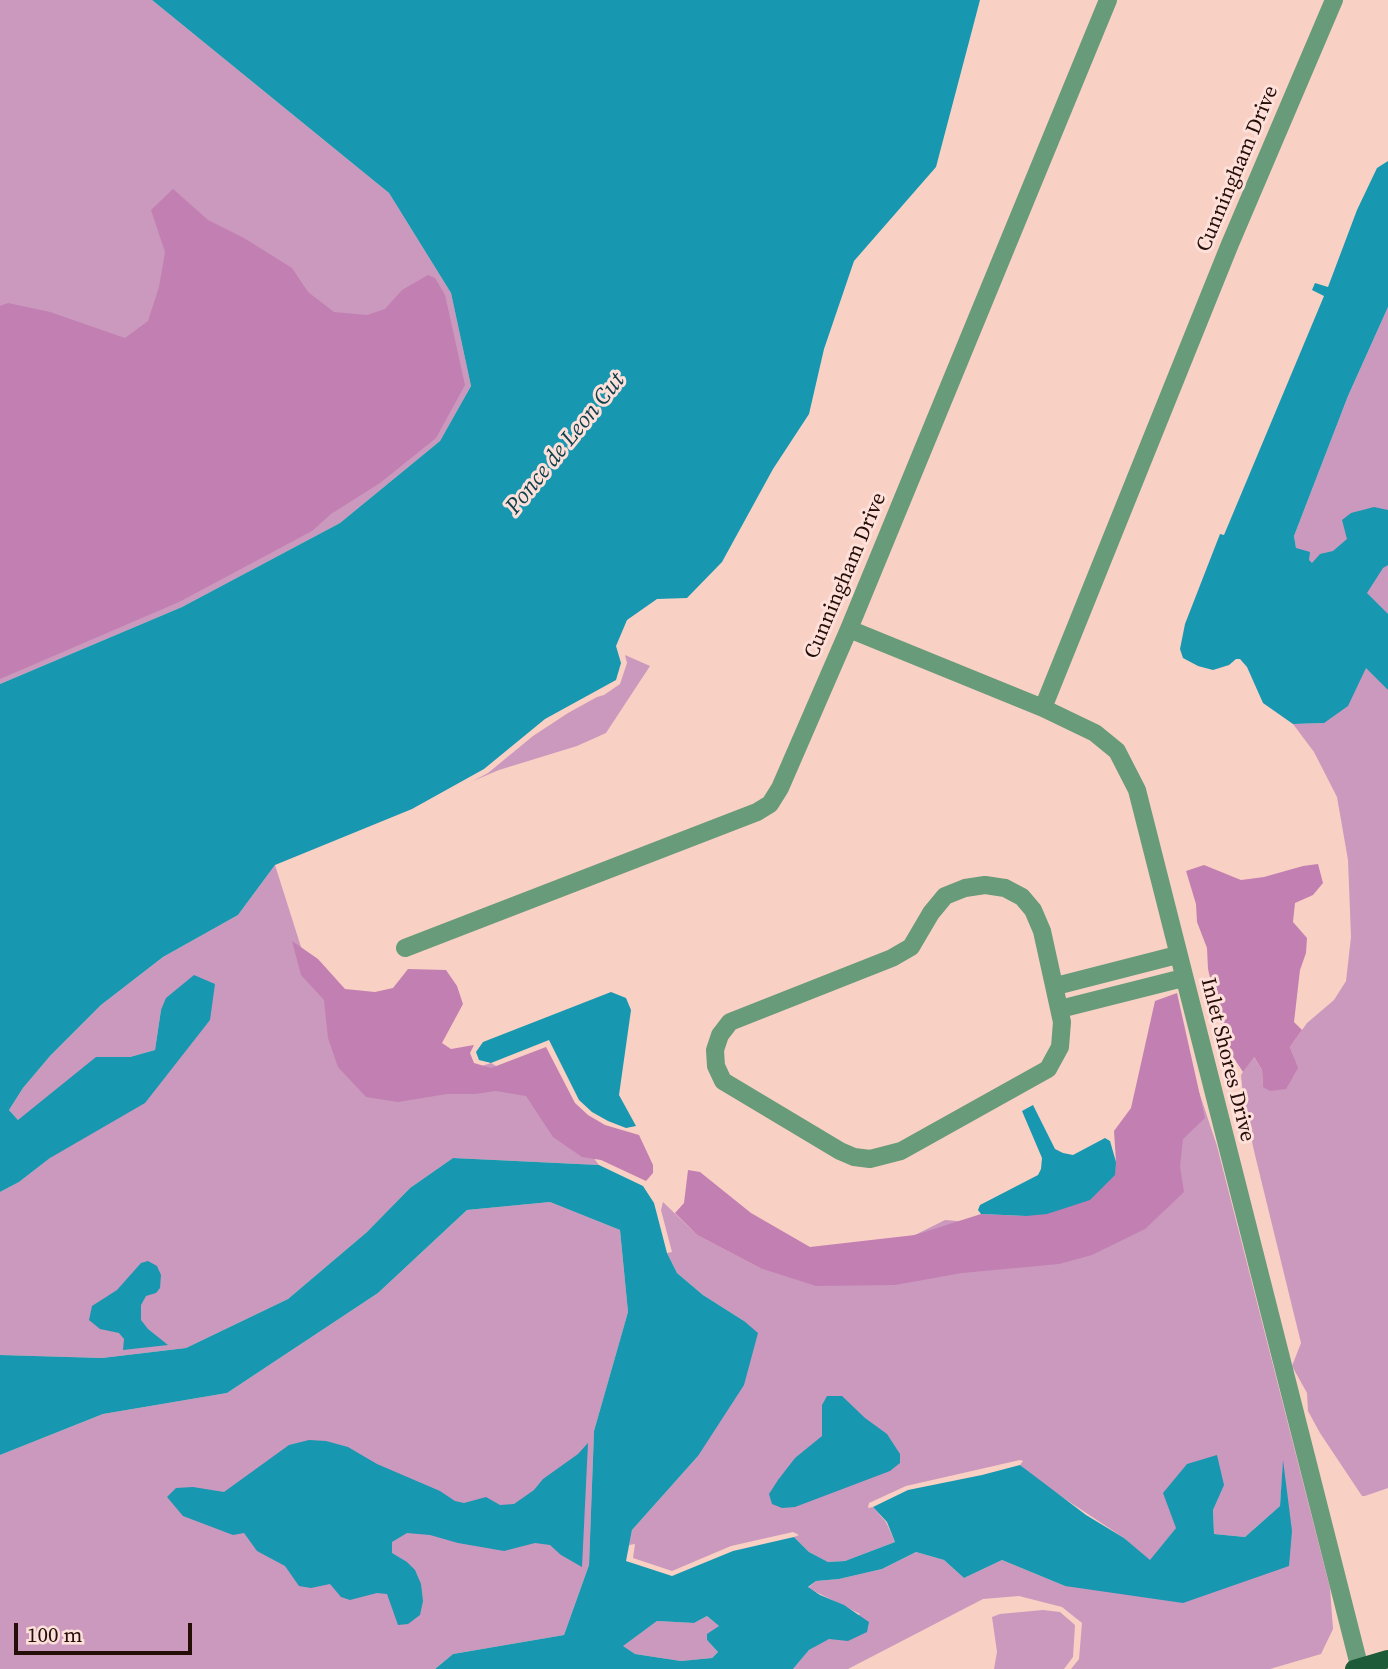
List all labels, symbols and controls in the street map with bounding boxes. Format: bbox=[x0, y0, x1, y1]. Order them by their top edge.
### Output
street label: Cunningham Drive bbox=[1192, 82, 1284, 256]
water label: Ponce de Leon Cut bbox=[501, 368, 631, 520]
street label: Cunningham Drive bbox=[800, 489, 892, 663]
street label: Inlet Shores Drive bbox=[1194, 975, 1260, 1145]
scale bar bbox=[18, 1610, 196, 1654]
text: 100 m bbox=[27, 1620, 82, 1649]

